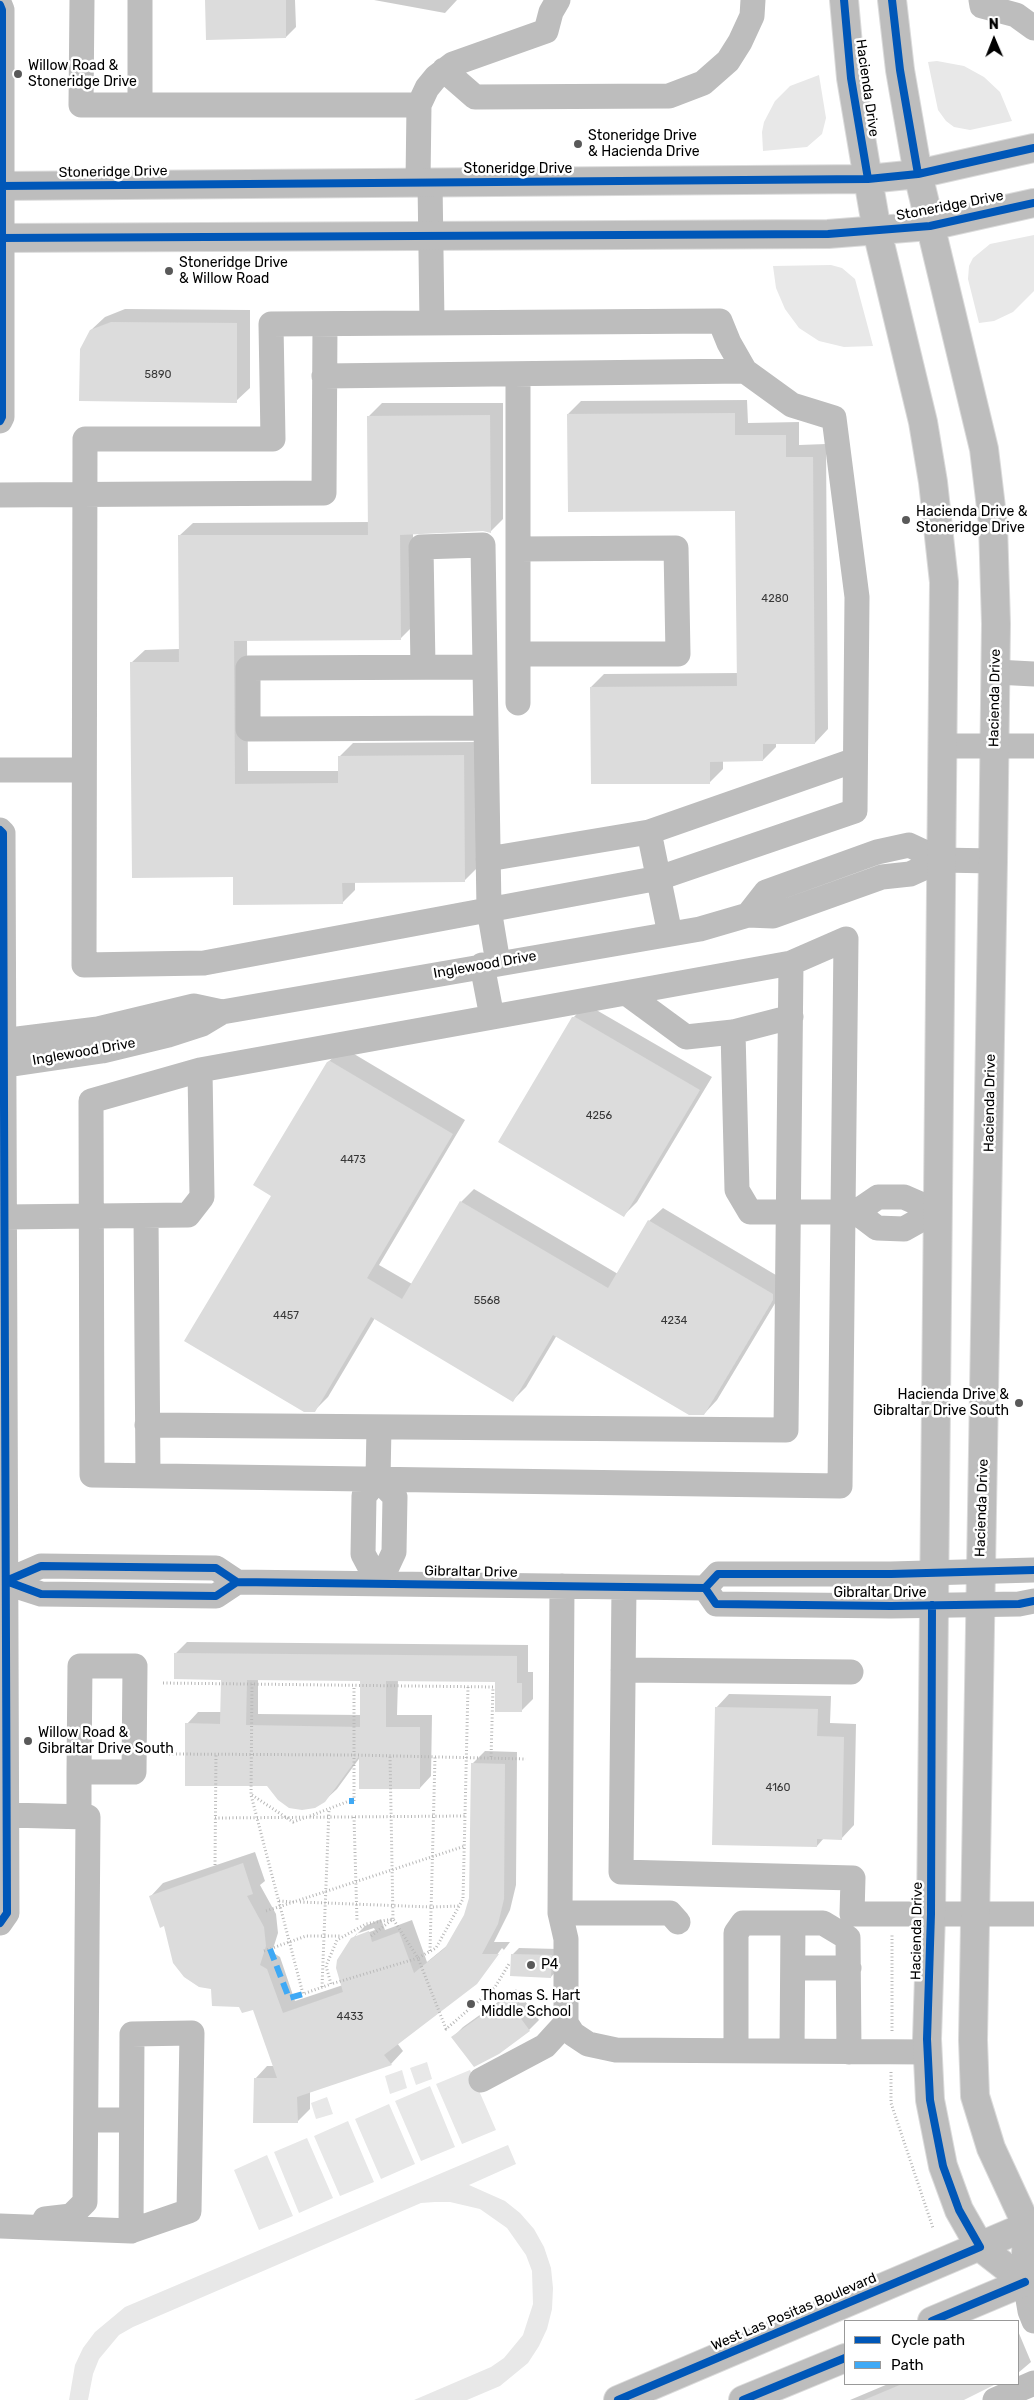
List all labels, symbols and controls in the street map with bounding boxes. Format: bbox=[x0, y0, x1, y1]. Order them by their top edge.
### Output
north arrow bbox=[969, 15, 1019, 65]
text: N bbox=[989, 16, 999, 33]
street label: Hacienda Drive bbox=[852, 38, 882, 138]
place label: Willow Road & Stoneridge Drive bbox=[28, 58, 137, 90]
marker: Willow Road & Stoneridge Drive bbox=[12, 68, 24, 80]
place label: Stoneridge Drive & Hacienda Drive bbox=[588, 128, 699, 160]
marker: Stoneridge Drive & Hacienda Drive bbox=[572, 138, 584, 150]
street label: Stoneridge Drive bbox=[464, 161, 572, 177]
street label: Stoneridge Drive bbox=[58, 163, 168, 181]
street label: Stoneridge Drive bbox=[895, 187, 1005, 225]
place label: Stoneridge Drive & Willow Road bbox=[179, 255, 288, 288]
marker: Stoneridge Drive & Willow Road bbox=[163, 265, 175, 277]
house number: 5890 bbox=[144, 368, 172, 382]
place label: Hacienda Drive & Stoneridge Drive bbox=[916, 504, 1027, 536]
marker: Hacienda Drive & Stoneridge Drive bbox=[900, 514, 912, 526]
house number: 4280 bbox=[761, 592, 789, 606]
street label: Hacienda Drive bbox=[986, 649, 1004, 747]
street label: Inglewood Drive bbox=[432, 948, 538, 982]
street label: Inglewood Drive bbox=[31, 1035, 137, 1069]
street label: Hacienda Drive bbox=[981, 1054, 999, 1152]
house number: 4256 bbox=[586, 1109, 612, 1123]
house number: 4473 bbox=[340, 1153, 366, 1167]
house number: 5568 bbox=[474, 1294, 500, 1308]
house number: 4457 bbox=[273, 1309, 299, 1323]
house number: 4234 bbox=[661, 1314, 687, 1328]
place label: Hacienda Drive & Gibraltar Drive South bbox=[873, 1387, 1009, 1420]
marker: Hacienda Drive & Gibraltar Drive South bbox=[1013, 1397, 1025, 1409]
street label: Hacienda Drive bbox=[972, 1459, 992, 1557]
street label: Gibraltar Drive bbox=[424, 1563, 518, 1581]
street label: Gibraltar Drive bbox=[833, 1585, 927, 1601]
place label: Willow Road & Gibraltar Drive South bbox=[38, 1725, 174, 1758]
marker: Willow Road & Gibraltar Drive South bbox=[22, 1735, 34, 1747]
house number: 4160 bbox=[766, 1781, 790, 1795]
street label: Hacienda Drive bbox=[908, 1882, 926, 1980]
place label: P4 bbox=[541, 1957, 558, 1973]
marker: P4 bbox=[525, 1959, 537, 1971]
place label: Thomas S. Hart Middle School bbox=[481, 1988, 580, 2020]
marker: Thomas S. Hart Middle School bbox=[465, 1998, 477, 2010]
house number: 4433 bbox=[337, 2010, 363, 2024]
street label: West Las Positas Boulevard bbox=[709, 2270, 879, 2354]
legend bbox=[844, 2320, 1019, 2385]
text: Cycle path bbox=[891, 2331, 965, 2349]
text: Path bbox=[891, 2356, 924, 2374]

